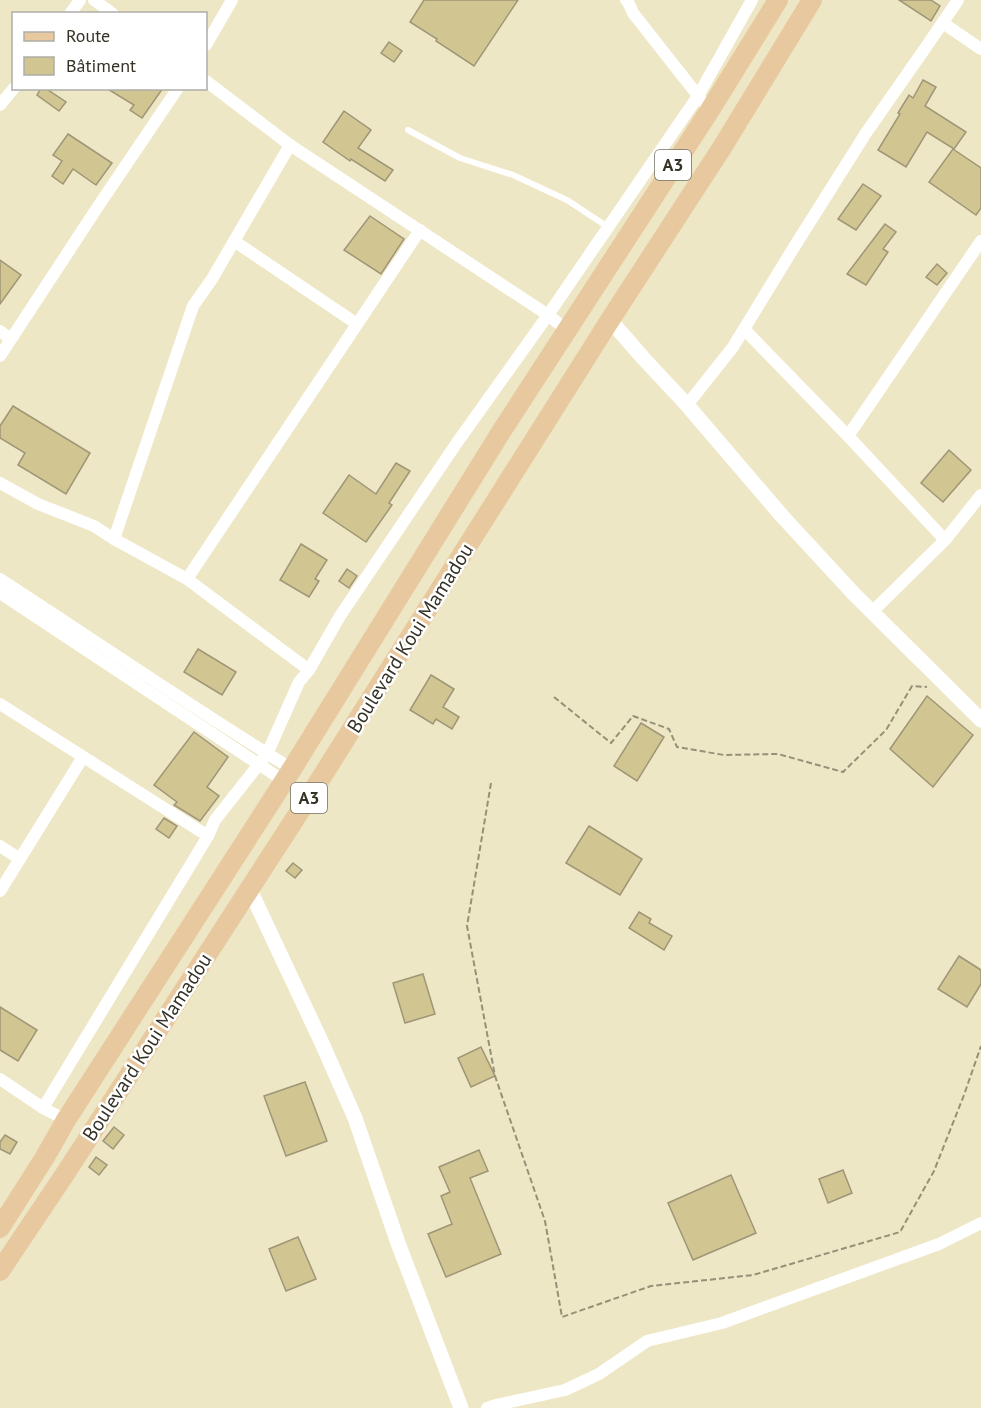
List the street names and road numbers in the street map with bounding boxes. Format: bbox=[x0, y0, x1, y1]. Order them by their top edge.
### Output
road number: A3 bbox=[655, 150, 691, 180]
street label: Boulevard Koui Mamadou bbox=[341, 538, 479, 738]
road number: A3 bbox=[291, 783, 327, 813]
street label: Boulevard Koui Mamadou bbox=[77, 948, 217, 1146]

